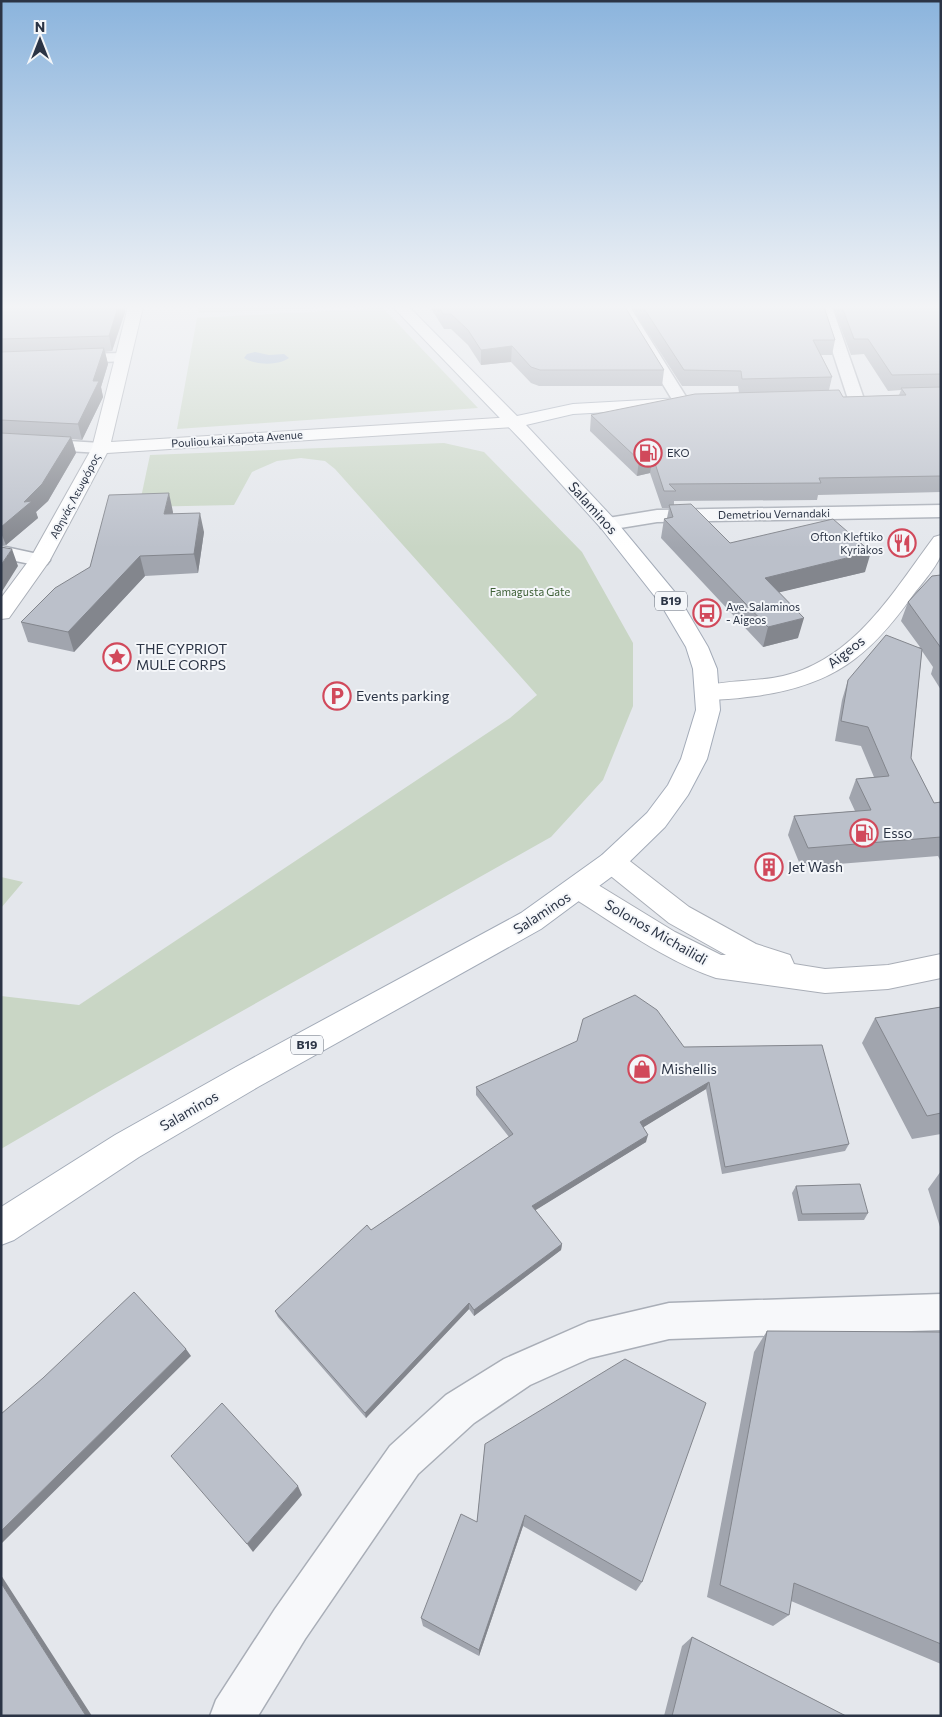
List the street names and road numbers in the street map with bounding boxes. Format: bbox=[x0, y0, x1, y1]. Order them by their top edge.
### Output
street label: Pouliou kai Kapota Avenue bbox=[171, 427, 303, 450]
street label: Αθηνάς Λεωφόρος bbox=[47, 451, 102, 540]
street label: Salaminos bbox=[565, 478, 621, 537]
street label: Demetriou Vernandaki bbox=[718, 506, 830, 521]
road number: B19 bbox=[655, 592, 687, 610]
street label: Aigeos bbox=[824, 632, 868, 671]
street label: Salaminos bbox=[510, 888, 574, 937]
street label: Solonos Michailidi bbox=[602, 895, 711, 968]
road number: B19 bbox=[291, 1036, 323, 1054]
street label: Salaminos bbox=[156, 1087, 221, 1134]

